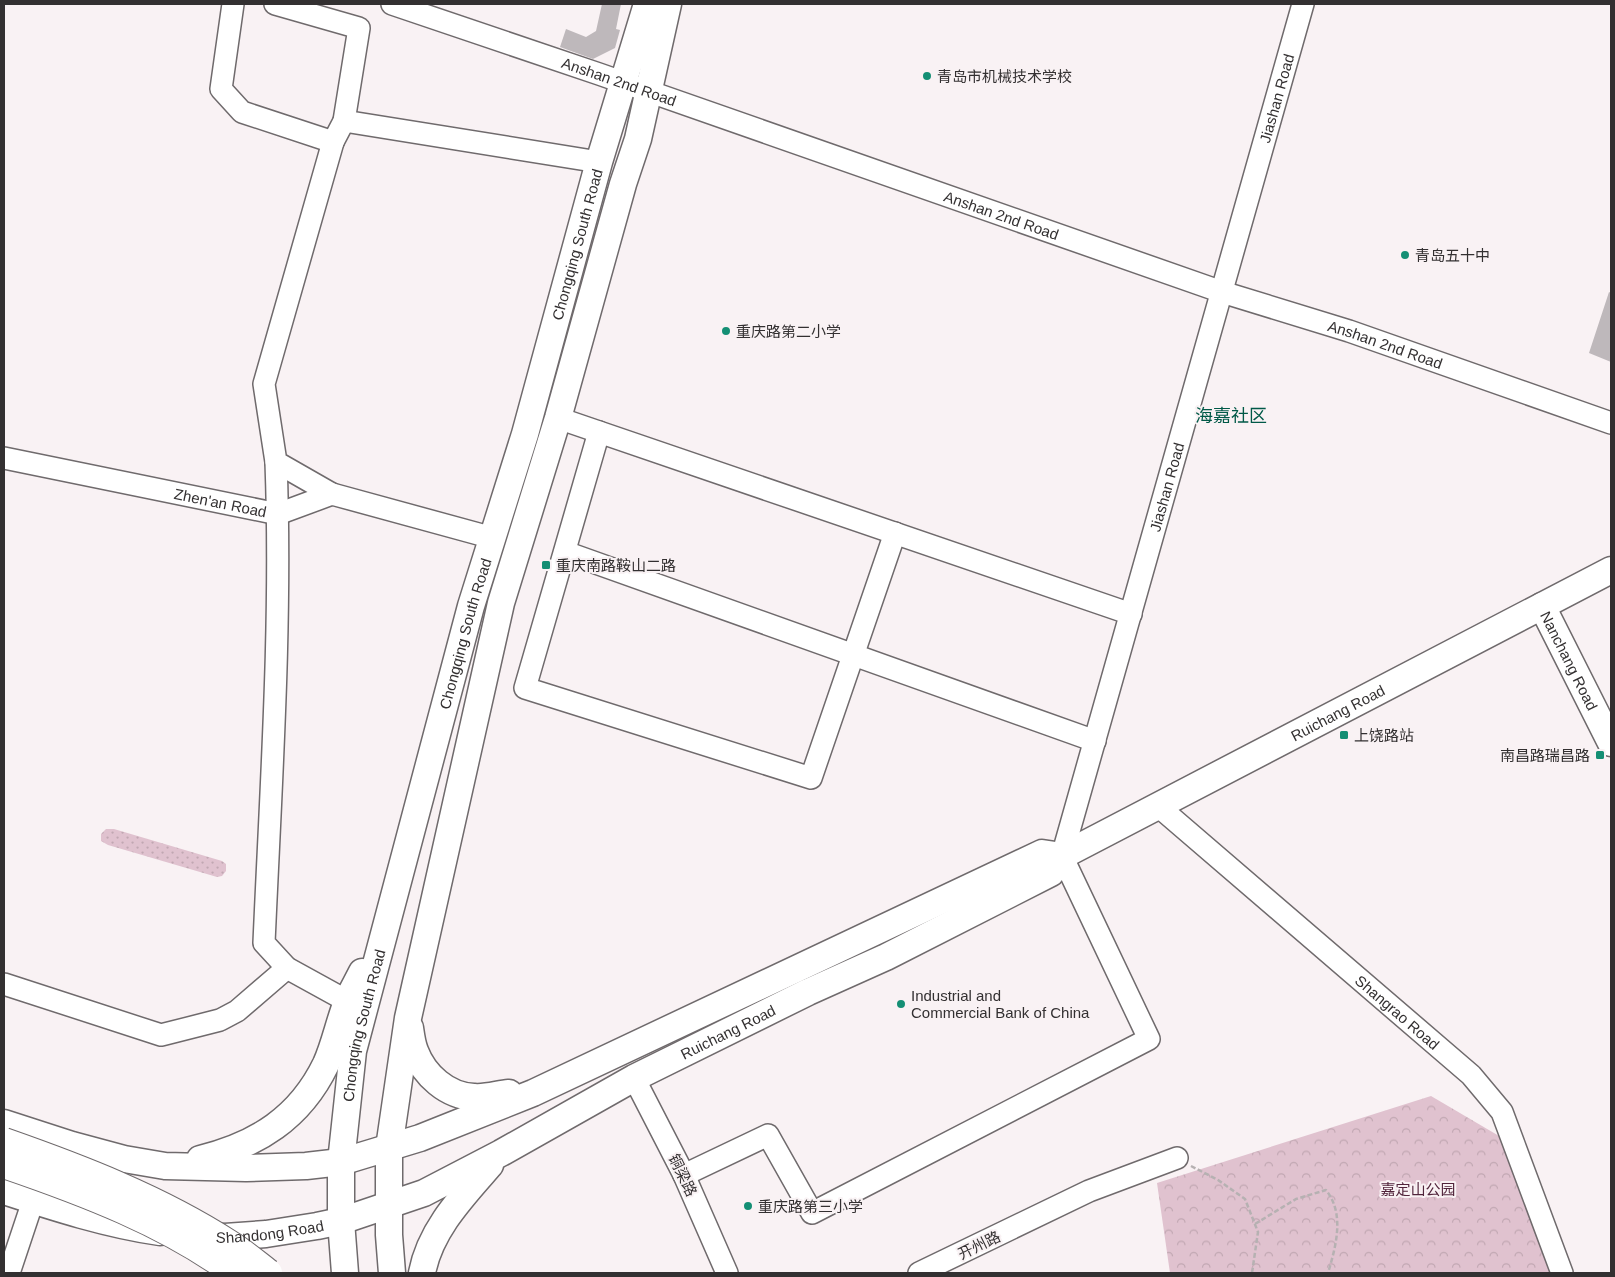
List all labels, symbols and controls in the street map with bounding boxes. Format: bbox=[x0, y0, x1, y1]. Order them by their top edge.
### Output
street label: Jiashan Road bbox=[1256, 52, 1297, 145]
street label: Anshan 2nd Road bbox=[560, 54, 679, 109]
place label: 青岛市机械技术学校 bbox=[937, 68, 1072, 85]
marker: 青岛市机械技术学校 bbox=[921, 70, 933, 82]
street label: Chongqing South Road bbox=[548, 167, 605, 322]
street label: Anshan 2nd Road bbox=[942, 187, 1061, 243]
place label: 青岛五十中 bbox=[1415, 247, 1490, 264]
marker: 青岛五十中 bbox=[1399, 249, 1411, 261]
street label: Anshan 2nd Road bbox=[1326, 317, 1445, 372]
place label: 重庆路第二小学 bbox=[736, 323, 841, 340]
marker: 重庆路第二小学 bbox=[720, 325, 732, 337]
district label: 海嘉社区 bbox=[1195, 406, 1267, 426]
street label: Jiashan Road bbox=[1146, 441, 1187, 533]
street label: Zhen'an Road bbox=[173, 485, 268, 520]
street label: Chongqing South Road bbox=[436, 556, 494, 711]
place label: 重庆南路鞍山二路 bbox=[556, 557, 676, 574]
marker: 重庆南路鞍山二路 bbox=[540, 559, 552, 571]
street label: Nanchang Road bbox=[1537, 608, 1601, 713]
street label: Ruichang Road bbox=[1288, 681, 1387, 744]
place label: 上饶路站 bbox=[1354, 727, 1414, 744]
marker: 上饶路站 bbox=[1338, 729, 1350, 741]
place label: 南昌路瑞昌路 bbox=[1500, 747, 1590, 764]
marker: 南昌路瑞昌路 bbox=[1594, 749, 1606, 761]
street label: Chongqing South Road bbox=[339, 947, 388, 1102]
street label: Shangrao Road bbox=[1352, 971, 1443, 1053]
place label: Industrial and Commercial Bank of China bbox=[911, 987, 1090, 1021]
marker: Industrial and Commercial Bank of China bbox=[895, 998, 907, 1010]
street label: Ruichang Road bbox=[678, 1001, 778, 1062]
street label: 铜梁路 bbox=[665, 1151, 701, 1199]
park label: 嘉定山公园 bbox=[1380, 1181, 1456, 1198]
place label: 重庆路第三小学 bbox=[758, 1198, 863, 1215]
marker: 重庆路第三小学 bbox=[742, 1200, 754, 1212]
street label: Shandong Road bbox=[215, 1216, 325, 1246]
street label: 开州路 bbox=[955, 1227, 1003, 1263]

